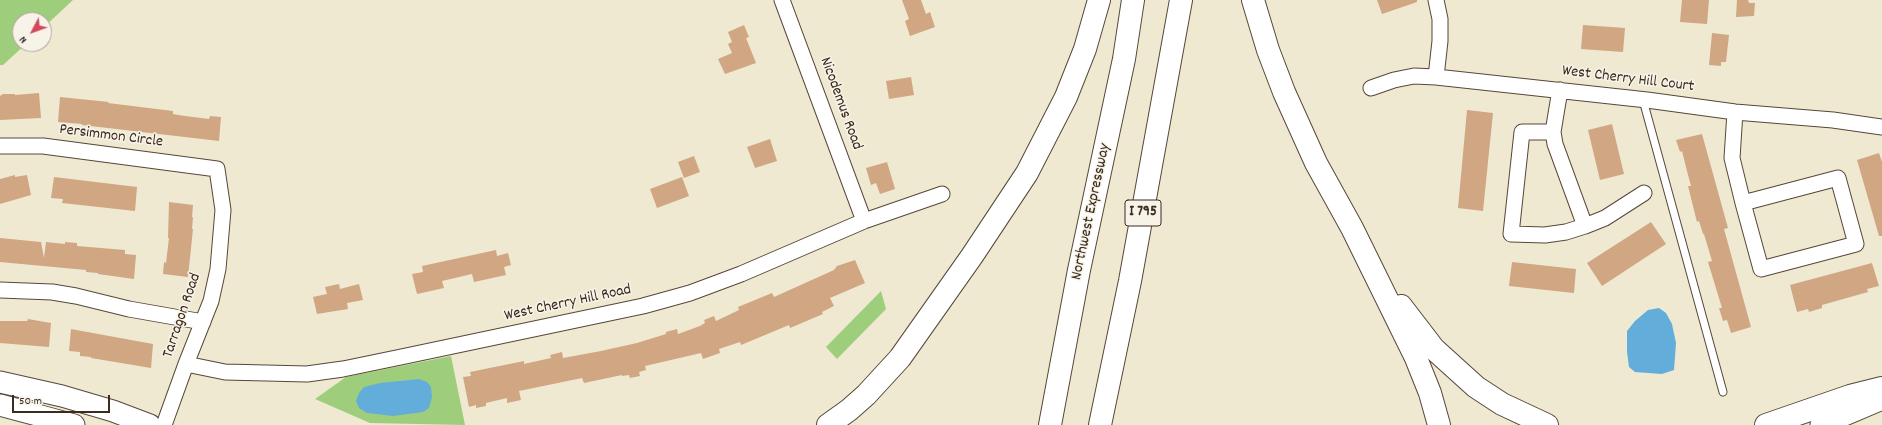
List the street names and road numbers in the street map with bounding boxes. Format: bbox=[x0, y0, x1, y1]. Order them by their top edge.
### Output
street label: Nicodemus Road bbox=[814, 55, 866, 153]
street label: West Cherry Hill Court bbox=[1561, 62, 1695, 98]
street label: Persimmon Circle bbox=[58, 121, 164, 153]
street label: Northwest Expressway bbox=[1068, 142, 1116, 282]
road number: I 795 bbox=[1125, 200, 1161, 226]
street label: Tarragon Road bbox=[160, 271, 206, 361]
street label: West Cherry Hill Road bbox=[503, 281, 633, 327]

